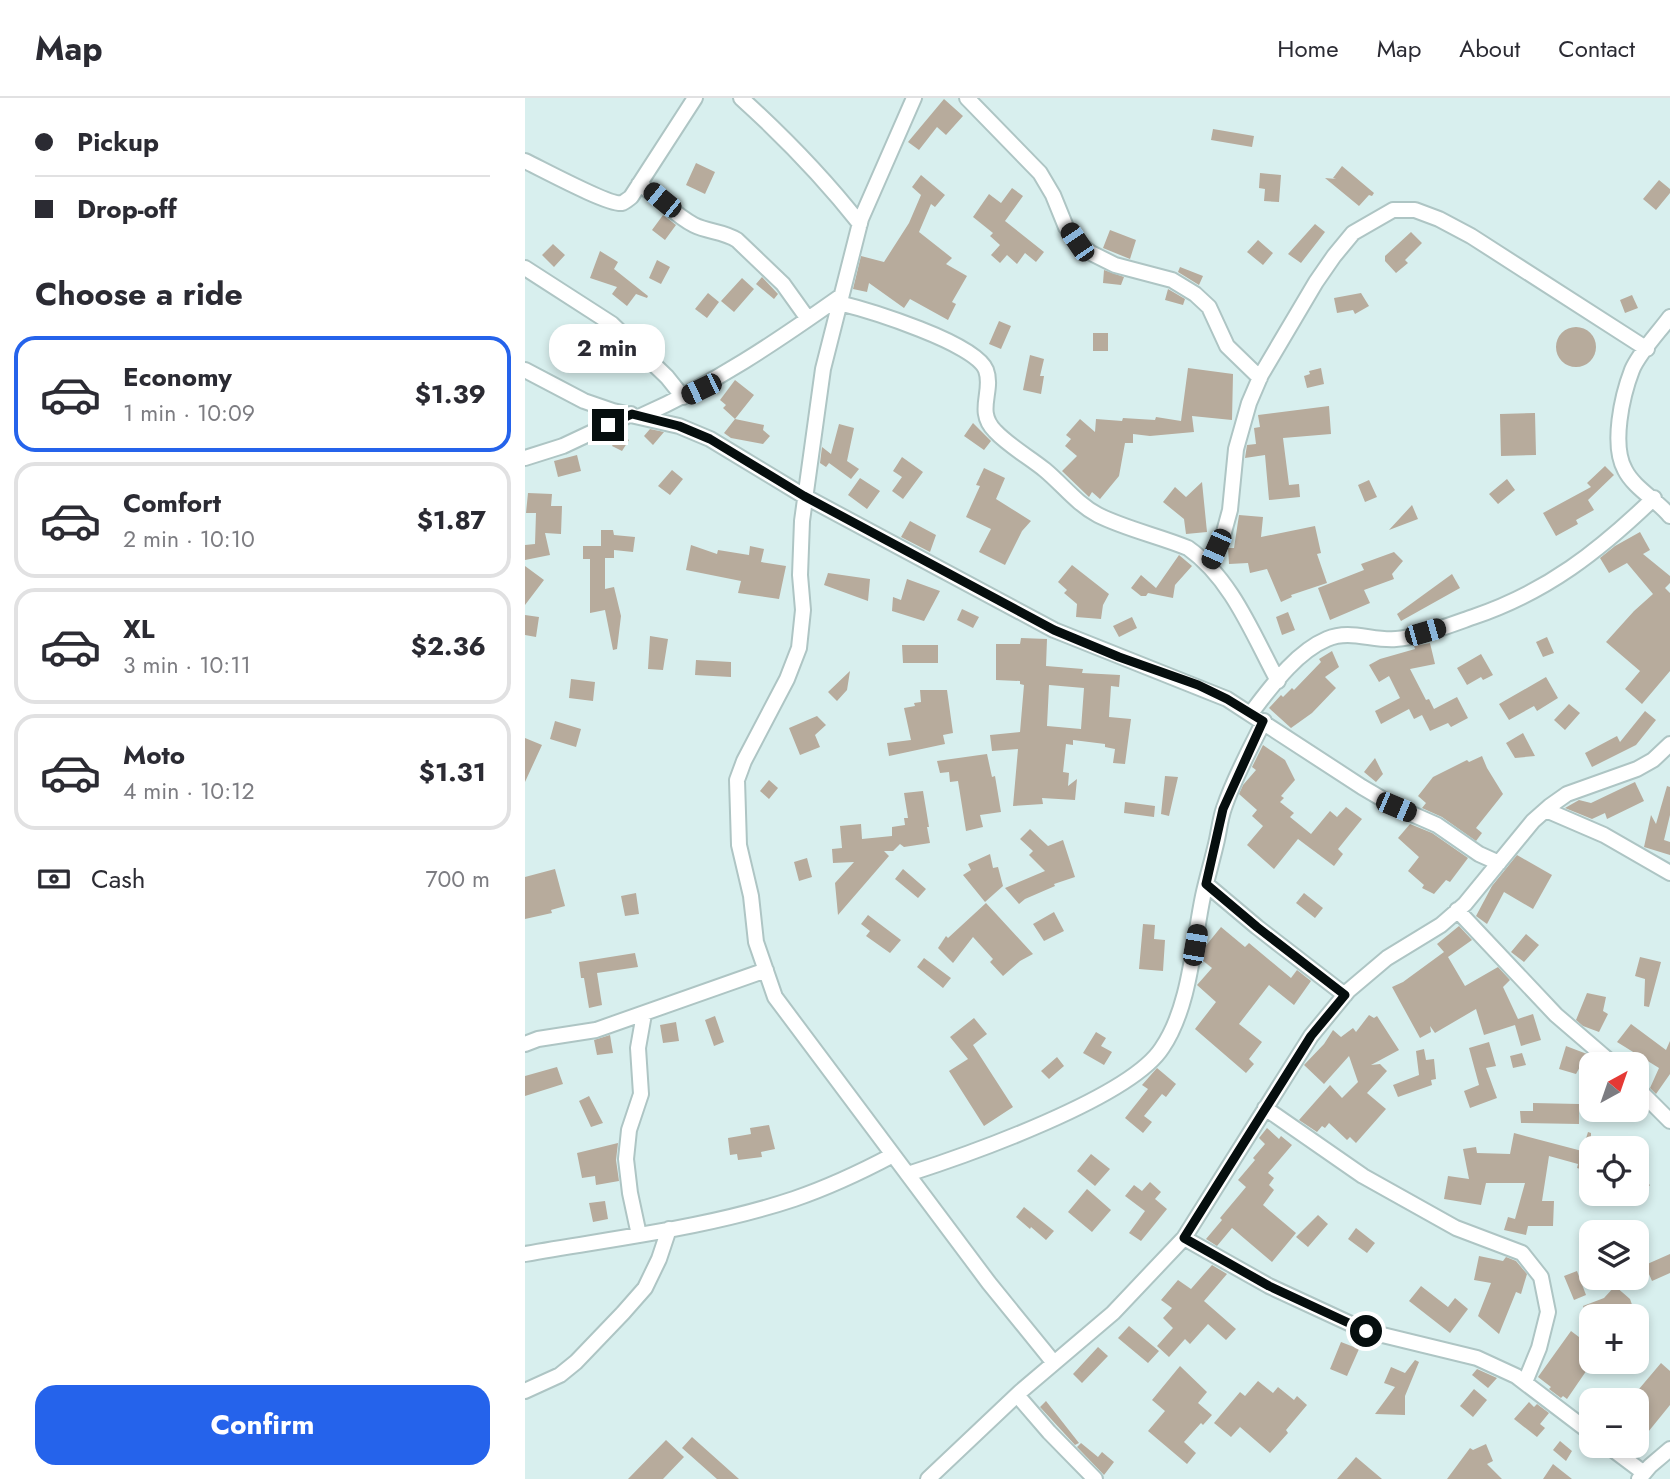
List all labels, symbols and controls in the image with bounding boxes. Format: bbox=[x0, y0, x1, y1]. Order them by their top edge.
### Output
text: Map bbox=[35, 25, 103, 72]
text: Home bbox=[1277, 31, 1339, 66]
text: Map bbox=[1377, 31, 1421, 66]
text: About bbox=[1459, 31, 1520, 66]
text: Contact bbox=[1558, 31, 1635, 66]
text: Pickup bbox=[77, 123, 159, 161]
car bbox=[640, 179, 685, 221]
text: Drop-off bbox=[77, 190, 177, 228]
car bbox=[1057, 219, 1098, 265]
text: Choose a ride bbox=[35, 271, 243, 317]
callout: 2 min bbox=[550, 324, 666, 372]
text: 2 min bbox=[577, 331, 637, 365]
text: Economy bbox=[123, 358, 232, 396]
icon: car bbox=[39, 363, 102, 426]
car bbox=[678, 370, 725, 408]
text: $1.39 bbox=[415, 375, 486, 413]
text: 1 min · 10:09 bbox=[123, 396, 255, 430]
route end bbox=[592, 409, 624, 441]
text: Comfort bbox=[123, 484, 221, 522]
icon: car bbox=[39, 489, 102, 552]
text: $1.87 bbox=[417, 501, 486, 539]
text: 2 min · 10:10 bbox=[123, 522, 255, 556]
car bbox=[1198, 526, 1235, 572]
text: XL bbox=[123, 610, 155, 648]
icon: car bbox=[39, 615, 102, 678]
car bbox=[1402, 616, 1449, 648]
text: $2.36 bbox=[411, 627, 486, 665]
text: 3 min · 10:11 bbox=[123, 648, 251, 682]
text: Moto bbox=[123, 736, 185, 774]
icon: car bbox=[39, 741, 102, 804]
text: $1.31 bbox=[419, 753, 486, 791]
text: 4 min · 10:12 bbox=[123, 774, 255, 808]
car bbox=[1373, 789, 1420, 825]
icon: cash bbox=[35, 860, 73, 898]
text: Cash bbox=[91, 860, 145, 898]
text: 700 m bbox=[425, 862, 490, 896]
car bbox=[1182, 922, 1209, 968]
north arrow bbox=[1579, 1052, 1649, 1122]
map controls bbox=[1579, 1052, 1649, 1458]
button: locate bbox=[1579, 1136, 1649, 1206]
button: layers bbox=[1579, 1220, 1649, 1290]
button: + bbox=[1579, 1304, 1649, 1374]
route start bbox=[1350, 1315, 1382, 1347]
button: Confirm bbox=[35, 1385, 490, 1465]
button: − bbox=[1579, 1388, 1649, 1458]

